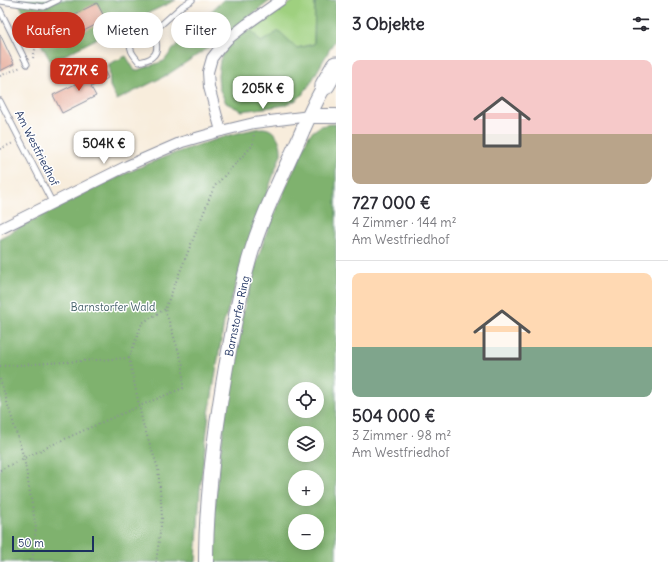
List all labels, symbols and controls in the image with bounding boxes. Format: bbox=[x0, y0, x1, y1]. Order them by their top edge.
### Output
chip: Kaufen bbox=[12, 12, 85, 48]
chip: Mieten bbox=[93, 12, 163, 48]
chip: Filter bbox=[171, 12, 231, 48]
text: 3 Objekte bbox=[352, 13, 425, 35]
icon: filters bbox=[630, 13, 652, 35]
pin: 727K € bbox=[46, 58, 112, 92]
text: 727K € bbox=[59, 62, 99, 79]
pin: 205K € bbox=[230, 76, 296, 110]
text: 205K € bbox=[242, 80, 284, 97]
icon: home bbox=[466, 86, 538, 158]
street label: Am Westfriedhof bbox=[12, 108, 62, 188]
pin: 504K € bbox=[71, 131, 137, 165]
text: 504K € bbox=[82, 135, 126, 152]
text: 727 000 € bbox=[352, 192, 431, 214]
text: 4 Zimmer · 144 m² bbox=[352, 214, 457, 231]
text: Am Westfriedhof bbox=[352, 231, 450, 248]
street label: Barnstorfer Ring bbox=[222, 274, 252, 358]
icon: home bbox=[466, 299, 538, 371]
park label: Barnstorfer Wald bbox=[71, 300, 156, 314]
map controls bbox=[288, 382, 324, 550]
button: locate bbox=[288, 382, 324, 418]
text: 504 000 € bbox=[352, 405, 435, 427]
button: layers bbox=[288, 426, 324, 462]
text: 3 Zimmer · 98 m² bbox=[352, 427, 451, 444]
text: Am Westfriedhof bbox=[352, 444, 450, 461]
button: + bbox=[288, 470, 324, 506]
button: − bbox=[288, 514, 324, 550]
scale bar bbox=[12, 534, 94, 553]
text: 50 m bbox=[18, 536, 44, 550]

